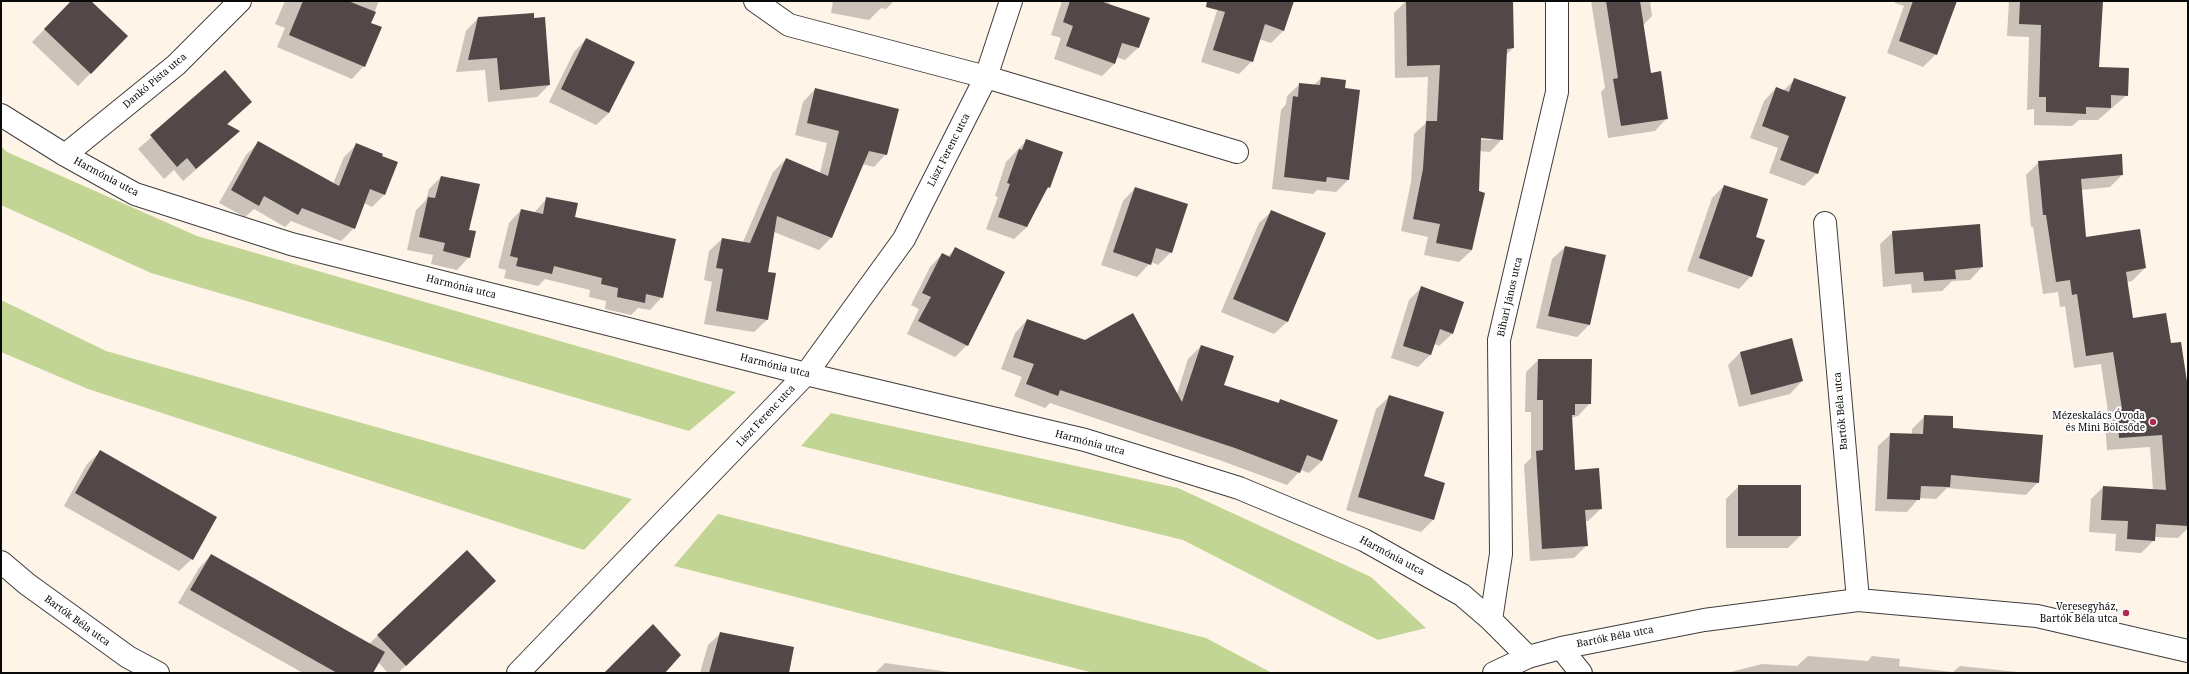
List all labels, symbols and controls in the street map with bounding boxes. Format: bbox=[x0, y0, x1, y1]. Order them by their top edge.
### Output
street label: Dankó Pista utca bbox=[121, 51, 189, 111]
street label: Liszt Ferenc utca bbox=[925, 111, 973, 189]
street label: Harmónia utca bbox=[71, 155, 141, 199]
street label: Bihari János utca bbox=[1495, 256, 1525, 338]
street label: Harmónia utca bbox=[425, 272, 497, 302]
street label: Harmónia utca bbox=[739, 351, 811, 381]
street label: Bartók Béla utca bbox=[1832, 371, 1850, 451]
street label: Liszt Ferenc utca bbox=[734, 382, 798, 450]
place label: Mézeskalács Óvoda és Mini Bölcsőde bbox=[2052, 410, 2145, 434]
marker: Mézeskalács Óvoda és Mini Bölcsőde bbox=[2148, 417, 2158, 427]
street label: Harmónia utca bbox=[1054, 428, 1126, 458]
street label: Harmónia utca bbox=[1357, 534, 1427, 578]
street label: Bartók Béla utca bbox=[42, 593, 112, 649]
place label: Veresegyház, Bartók Béla utca bbox=[2040, 601, 2118, 624]
marker: Veresegyház, Bartók Béla utca bbox=[2121, 608, 2131, 618]
street label: Bartók Béla utca bbox=[1575, 624, 1655, 650]

